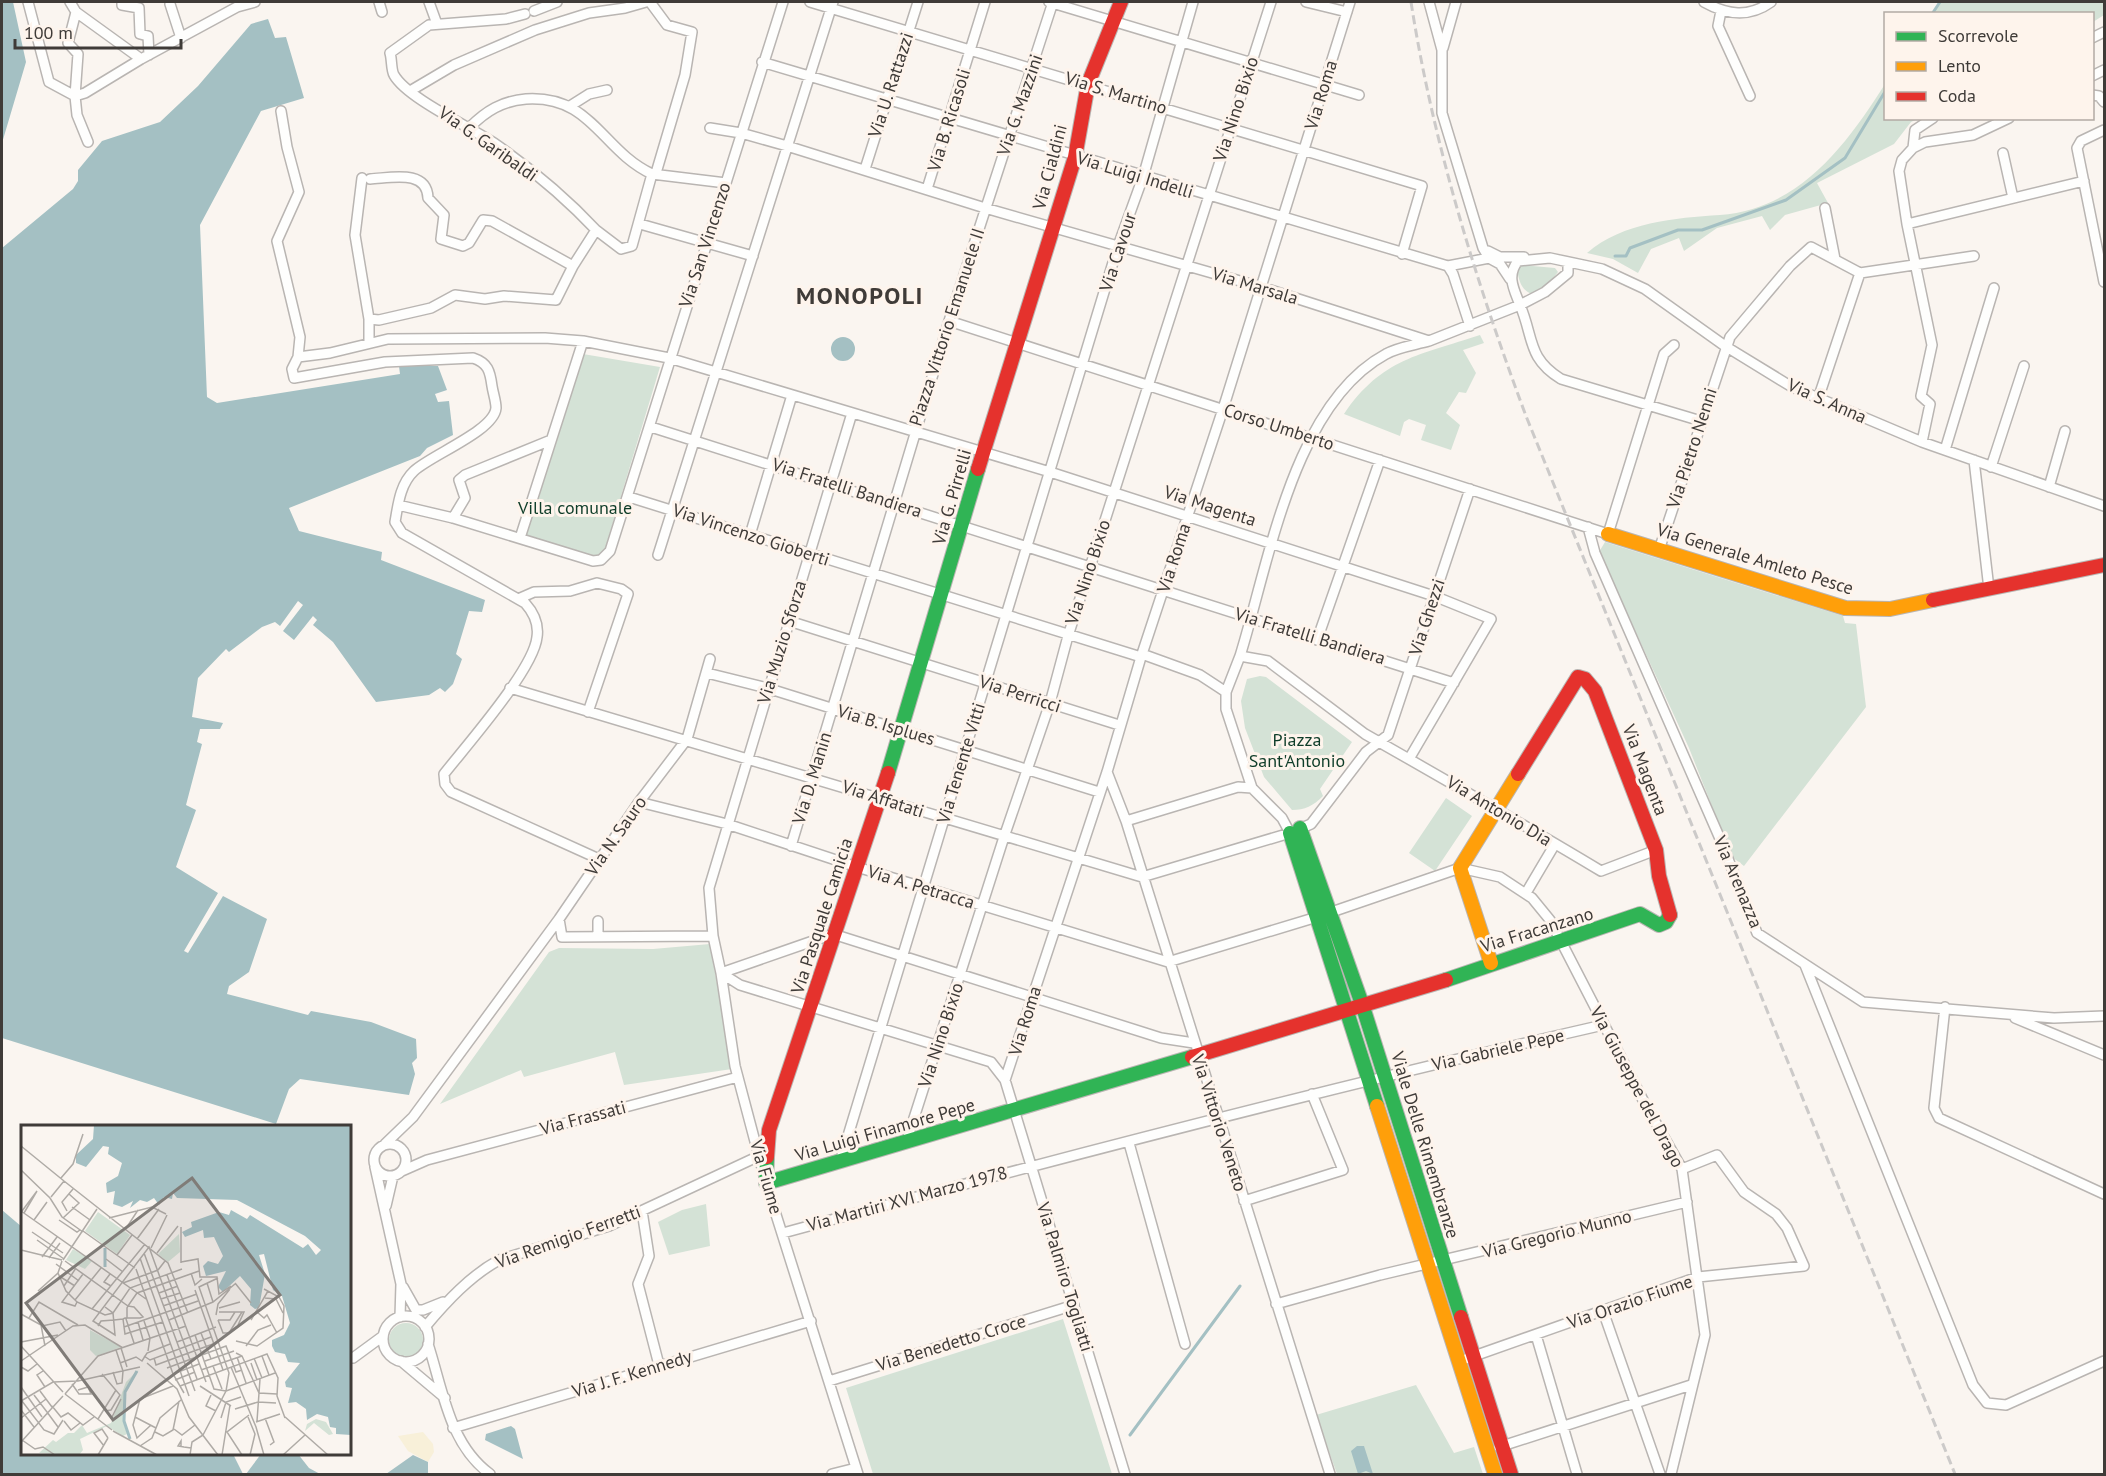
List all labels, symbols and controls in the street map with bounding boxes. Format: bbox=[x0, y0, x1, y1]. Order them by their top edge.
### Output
scale bar bbox=[15, 12, 182, 50]
legend bbox=[1884, 12, 2094, 120]
text: 100 m bbox=[24, 21, 73, 44]
text: Scorrevole bbox=[1938, 24, 2018, 47]
street label: Via U. Rattazzi bbox=[862, 29, 918, 141]
street label: Via G. Mazzini bbox=[991, 51, 1048, 160]
street label: Via Nino Bixio bbox=[1207, 53, 1263, 165]
text: Lento bbox=[1938, 54, 1981, 77]
street label: Via Roma bbox=[1299, 57, 1342, 134]
street label: Via B. Ricasoli bbox=[922, 66, 975, 175]
street label: Via S. Martino bbox=[1061, 66, 1170, 119]
text: Coda bbox=[1938, 84, 1976, 107]
street label: Via G. Garibaldi bbox=[433, 100, 543, 186]
street label: Via Cialdini bbox=[1027, 122, 1072, 213]
street label: Via Luigi Indelli bbox=[1073, 146, 1196, 203]
street label: Via San Vincenzo bbox=[673, 179, 736, 311]
street label: Via Cavour bbox=[1094, 209, 1141, 295]
street label: Piazza Vittorio Emanuele II bbox=[904, 225, 989, 429]
street label: Via Marsala bbox=[1208, 261, 1301, 309]
district label: MONOPOLI bbox=[796, 280, 924, 311]
street label: Via S. Anna bbox=[1783, 373, 1870, 428]
street label: Via Pietro Nenni bbox=[1661, 385, 1722, 512]
street label: Corso Umberto bbox=[1221, 398, 1337, 455]
street label: Via G. Pirrelli bbox=[927, 446, 976, 548]
street label: Via Fratelli Bandiera bbox=[768, 452, 925, 523]
street label: Via Magenta bbox=[1160, 480, 1259, 531]
park label: Villa comunale bbox=[517, 496, 632, 519]
street label: Via Vincenzo Gioberti bbox=[669, 498, 833, 571]
street label: Via Nino Bixio bbox=[1059, 516, 1115, 628]
street label: Via Generale Amleto Pesce bbox=[1653, 517, 1856, 599]
street label: Via Roma bbox=[1151, 520, 1196, 597]
street label: Via Ghezzi bbox=[1403, 575, 1450, 659]
street label: Via Muzio Sforza bbox=[752, 577, 811, 707]
street label: Via Fratelli Bandiera bbox=[1231, 601, 1388, 669]
street label: Via Perricci bbox=[975, 669, 1064, 718]
street label: Via B. Isplues bbox=[834, 698, 938, 750]
street label: Via Tenente Vitti bbox=[931, 700, 990, 827]
street label: Via Magenta bbox=[1617, 720, 1673, 819]
park label: Piazza Sant'Antonio bbox=[1249, 728, 1345, 772]
street label: Via D. Manin bbox=[786, 729, 836, 828]
street label: Via Antonio Dia bbox=[1442, 770, 1556, 851]
street label: Via Affatati bbox=[838, 774, 927, 823]
street label: Via N. Sauro bbox=[579, 791, 651, 881]
street label: Via Arenazza bbox=[1708, 831, 1768, 931]
street label: Via Pasquale Camicia bbox=[785, 835, 858, 998]
street label: Via A. Petracca bbox=[864, 859, 978, 914]
street label: Via Fracanzano bbox=[1477, 901, 1596, 958]
street label: Via Nino Bixio bbox=[912, 979, 968, 1091]
street label: Via Roma bbox=[1003, 983, 1046, 1060]
street label: Via Giuseppe del Drago bbox=[1585, 1001, 1690, 1171]
street label: Via Gabriele Pepe bbox=[1428, 1023, 1566, 1076]
street label: Viale Delle Rimembranze bbox=[1386, 1048, 1465, 1241]
street label: Via Vittorio Veneto bbox=[1186, 1050, 1252, 1194]
street label: Via Luigi Finamore Pepe bbox=[791, 1093, 978, 1167]
street label: Via Frassati bbox=[536, 1095, 628, 1140]
inset map bbox=[21, 1125, 351, 1455]
street label: Via Fiume bbox=[745, 1136, 788, 1217]
street label: Via Martiri XVI Marzo 1978 bbox=[803, 1161, 1010, 1237]
street label: Via Palmiro Togliatti bbox=[1032, 1198, 1099, 1354]
street label: Via Remigio Ferretti bbox=[491, 1200, 644, 1274]
street label: Via Gregorio Munno bbox=[1479, 1204, 1634, 1263]
street label: Via Orazio Fiume bbox=[1563, 1269, 1696, 1334]
street label: Via Benedetto Croce bbox=[872, 1309, 1028, 1377]
street label: Via J. F. Kennedy bbox=[568, 1344, 695, 1403]

